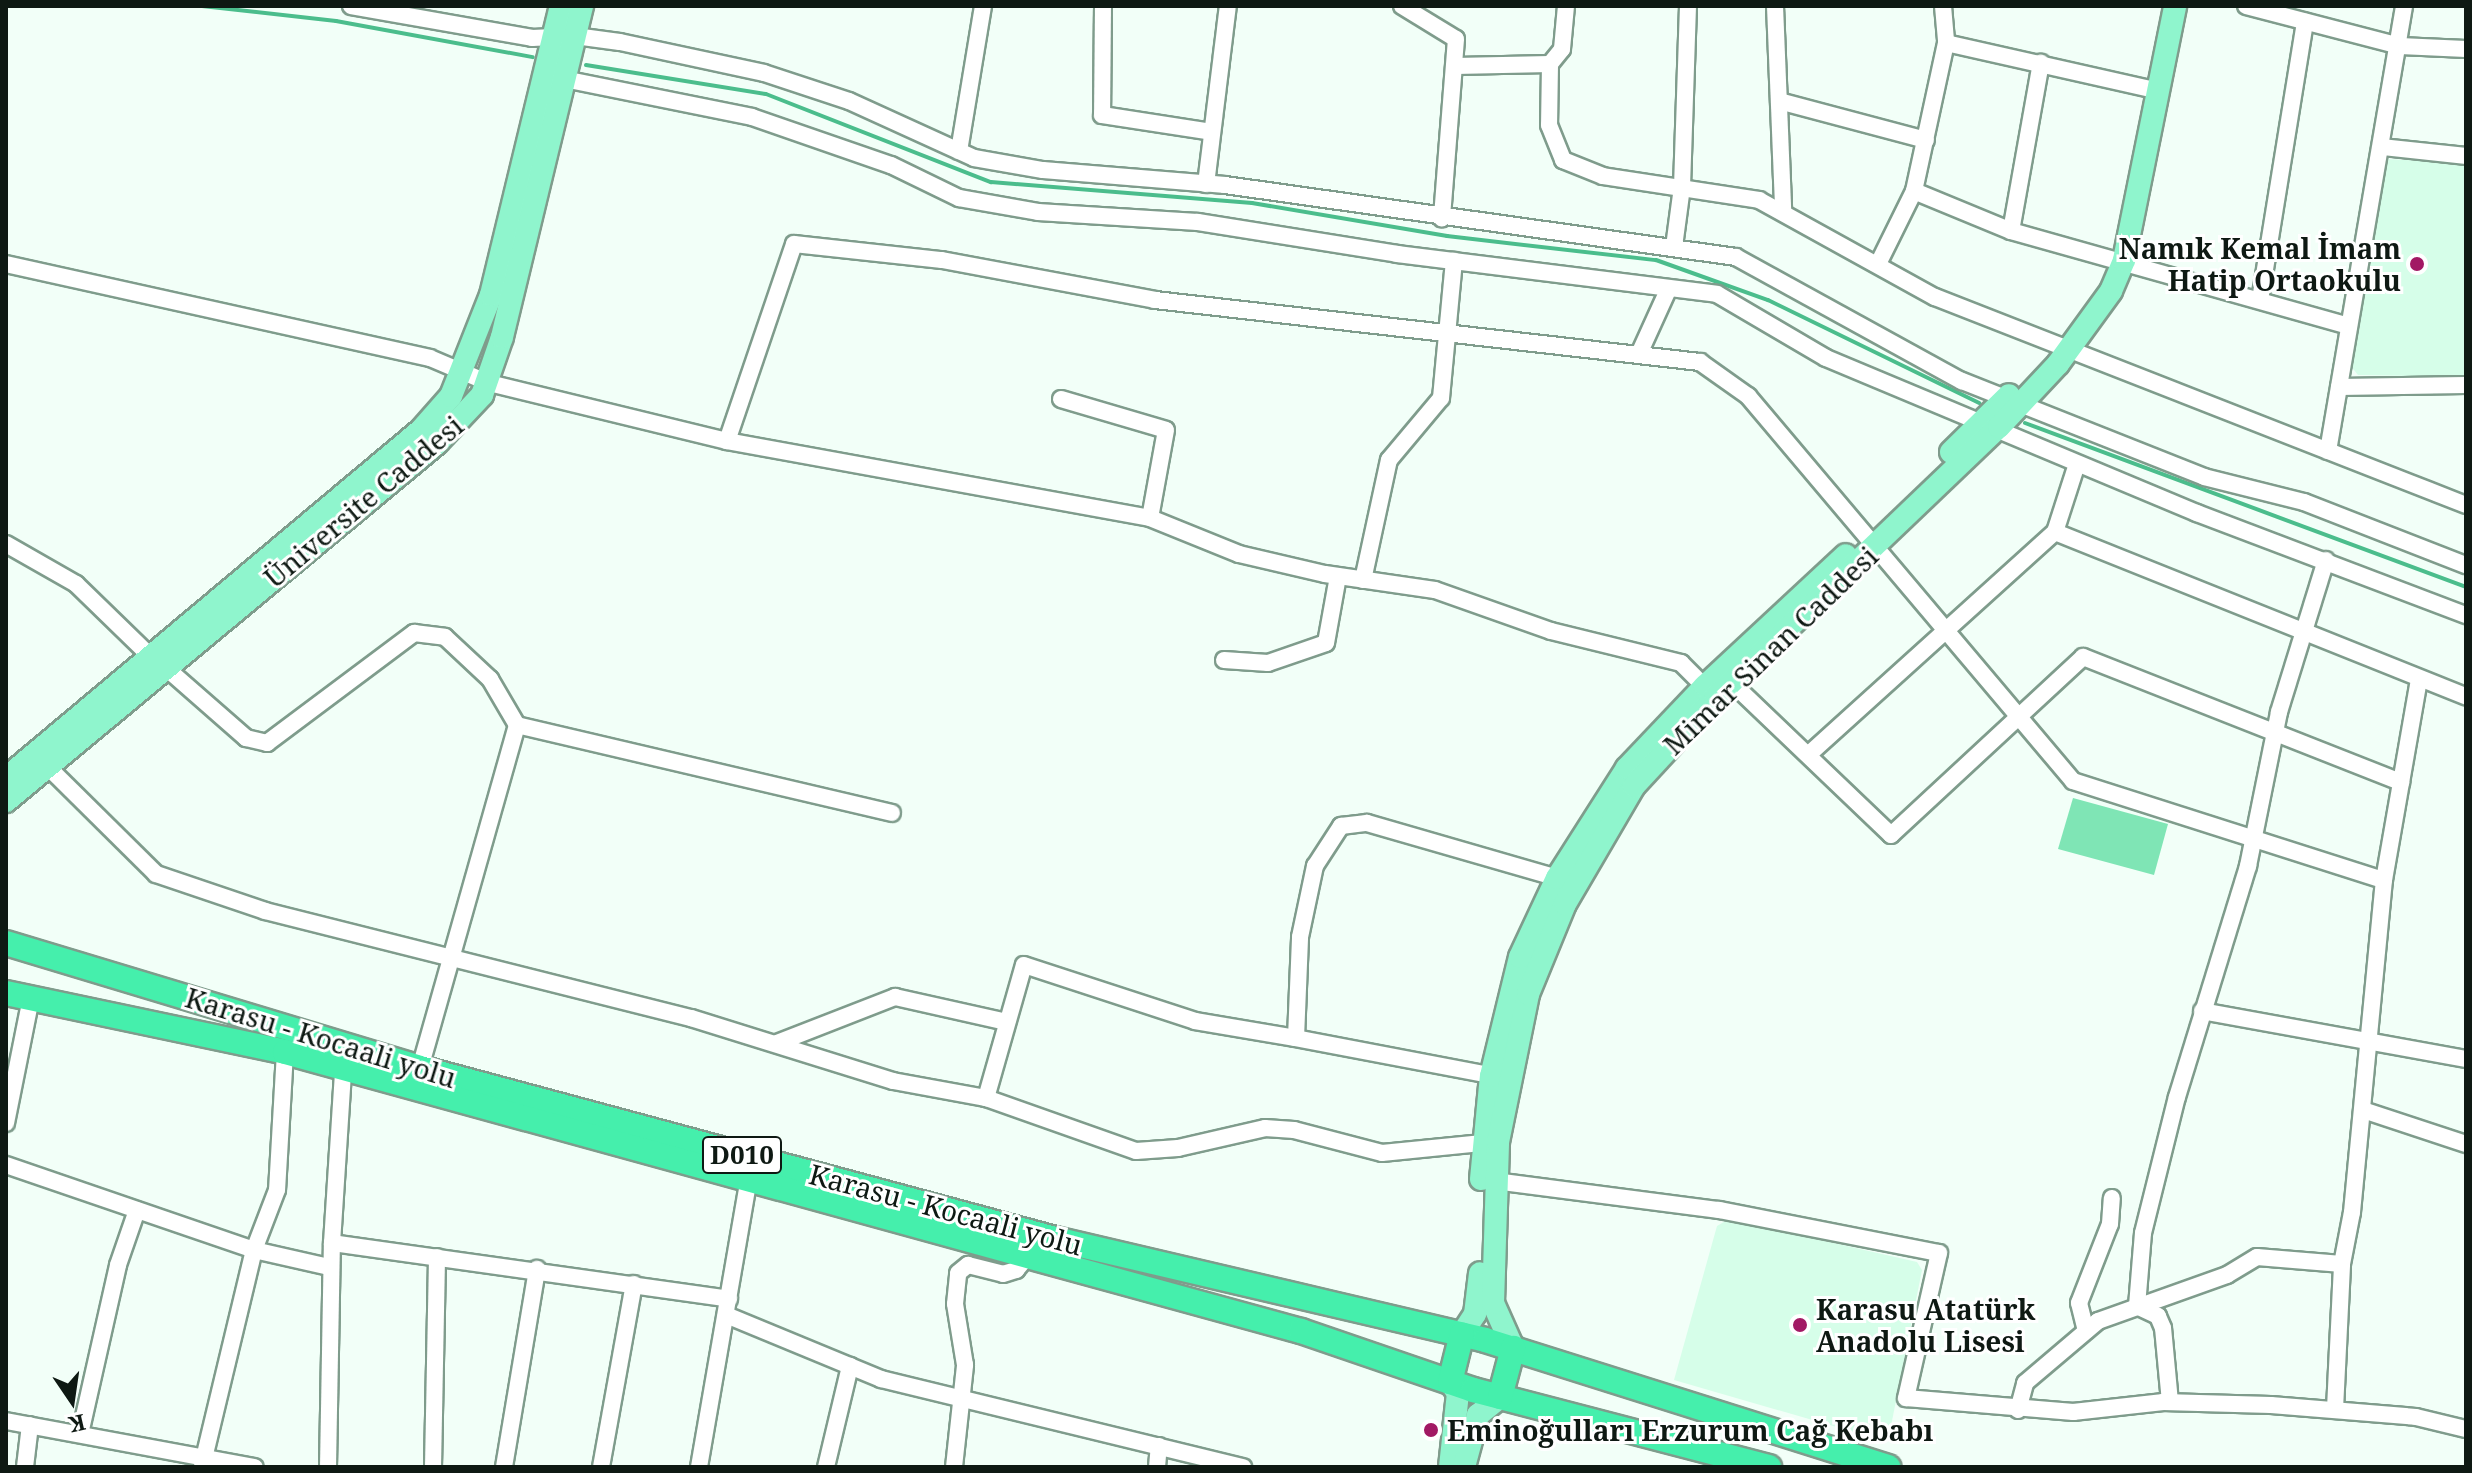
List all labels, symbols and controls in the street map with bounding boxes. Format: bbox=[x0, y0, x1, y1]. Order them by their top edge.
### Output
place label: Namık Kemal İmam Hatip Ortaokulu bbox=[2119, 231, 2401, 297]
marker: Namık Kemal İmam Hatip Ortaokulu bbox=[2408, 255, 2426, 273]
street label: Üniversite Caddesi bbox=[257, 408, 469, 594]
street label: Mimar Sinan Caddesi bbox=[1656, 539, 1884, 761]
street label: Karasu - Kocaali yolu bbox=[182, 980, 460, 1094]
road number: D010 bbox=[700, 1133, 784, 1177]
street label: Karasu - Kocaali yolu bbox=[806, 1156, 1086, 1262]
place label: Karasu Atatürk Anadolu Lisesi bbox=[1816, 1292, 2035, 1358]
marker: Karasu Atatürk Anadolu Lisesi bbox=[1791, 1316, 1809, 1334]
north arrow bbox=[32, 1361, 112, 1441]
text: K bbox=[66, 1408, 89, 1441]
place label: Eminoğulları Erzurum Cağ Kebabı bbox=[1447, 1413, 1933, 1447]
marker: Eminoğulları Erzurum Cağ Kebabı bbox=[1422, 1421, 1440, 1439]

